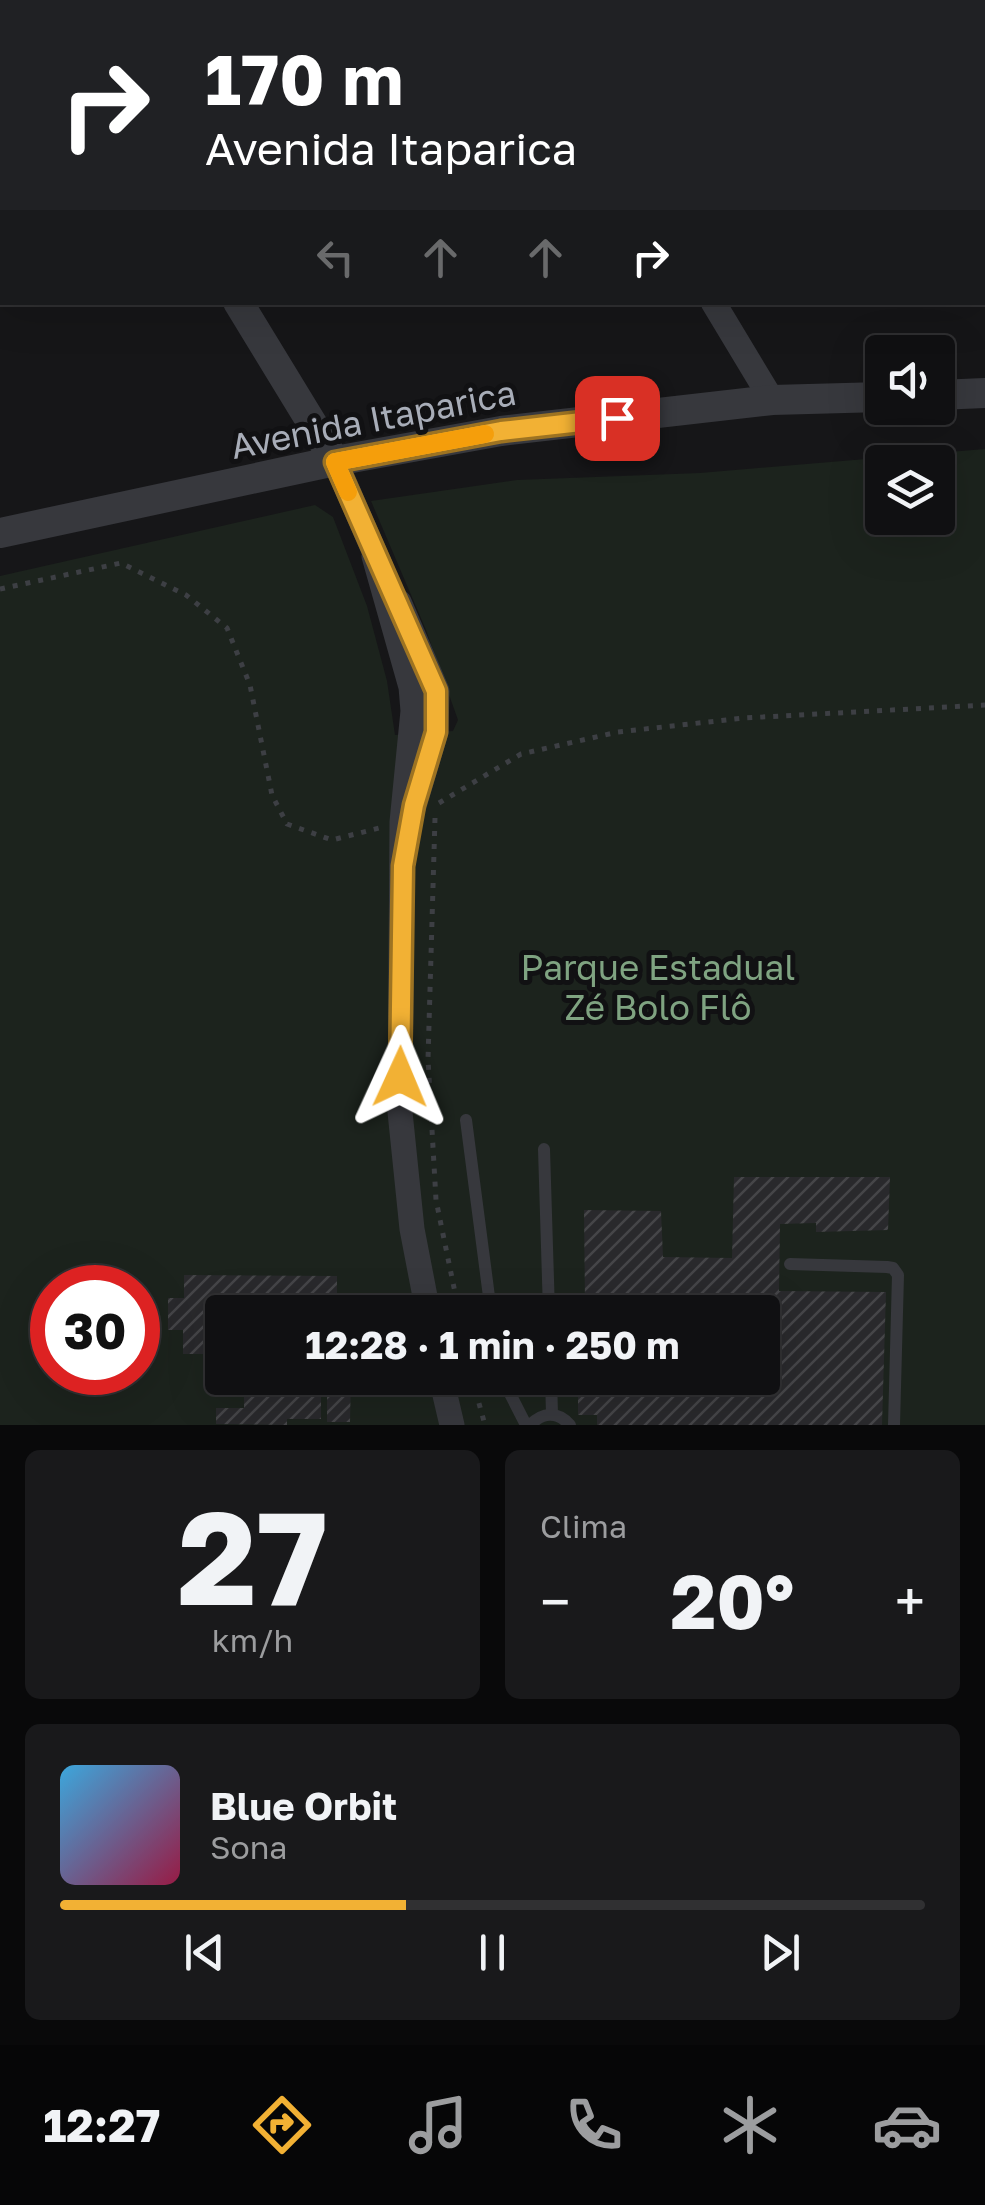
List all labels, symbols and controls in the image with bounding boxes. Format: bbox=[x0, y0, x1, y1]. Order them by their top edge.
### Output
text: 170 m bbox=[205, 36, 403, 120]
icon: right bbox=[40, 40, 170, 170]
text: Avenida Itaparica bbox=[205, 121, 577, 175]
icon: left bbox=[308, 230, 363, 285]
icon: ahead bbox=[413, 230, 468, 285]
icon: ahead bbox=[518, 230, 573, 285]
icon: right bbox=[623, 230, 678, 285]
map controls bbox=[865, 335, 955, 535]
button: sound bbox=[865, 335, 955, 425]
street label: Avenida Itaparica bbox=[227, 371, 519, 467]
pin bbox=[575, 376, 660, 461]
icon: arrive bbox=[590, 391, 645, 446]
button: layers bbox=[865, 445, 955, 535]
park label: Parque Estadual Zé Bolo Flô bbox=[521, 946, 795, 1028]
position arrow bbox=[348, 1025, 452, 1129]
speed limit sign: 30 bbox=[30, 1265, 160, 1395]
text: 12:28 · 1 min · 250 m bbox=[305, 1322, 680, 1367]
text: 27 bbox=[177, 1478, 328, 1634]
text: Clima bbox=[540, 1507, 627, 1545]
text: 20° bbox=[671, 1555, 794, 1646]
text: − bbox=[540, 1568, 570, 1634]
text: + bbox=[895, 1568, 925, 1634]
text: km/h bbox=[212, 1621, 293, 1659]
text: Blue Orbit bbox=[210, 1783, 397, 1828]
text: Sona bbox=[210, 1828, 287, 1866]
icon: previous bbox=[177, 1925, 232, 1980]
icon: pause bbox=[465, 1925, 520, 1980]
icon: next bbox=[753, 1925, 808, 1980]
icon: directions bbox=[247, 2090, 317, 2160]
icon: music bbox=[403, 2090, 473, 2160]
icon: phone bbox=[559, 2090, 629, 2160]
icon: climate bbox=[715, 2090, 785, 2160]
icon: car bbox=[872, 2090, 942, 2160]
text: 12:27 bbox=[43, 2098, 160, 2152]

